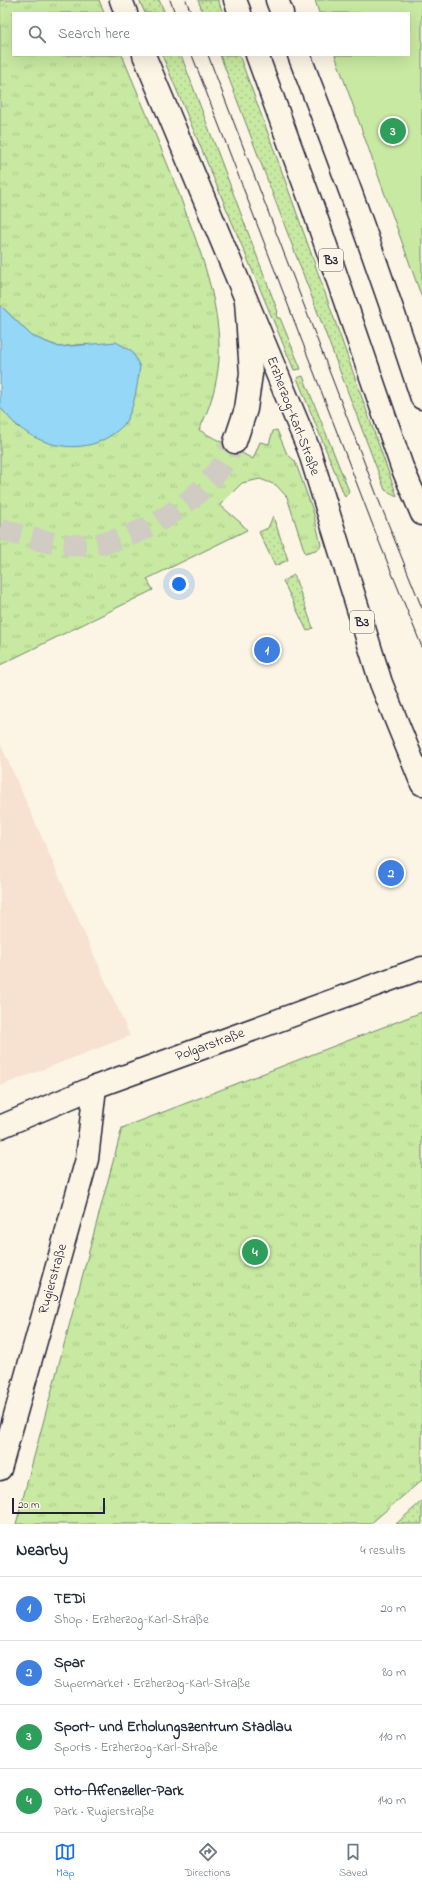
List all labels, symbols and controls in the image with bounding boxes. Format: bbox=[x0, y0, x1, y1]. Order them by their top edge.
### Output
search box bbox=[12, 12, 410, 56]
icon: search bbox=[26, 23, 48, 45]
text: Search here bbox=[58, 23, 130, 45]
pin: 3 bbox=[380, 116, 406, 146]
road number: B3 bbox=[319, 249, 343, 271]
street label: Erzherzog-Karl-Straße bbox=[260, 353, 326, 480]
your location bbox=[169, 574, 189, 594]
road number: B3 bbox=[350, 611, 374, 633]
pin: 1 bbox=[254, 635, 280, 665]
pin: 2 bbox=[378, 858, 404, 888]
street label: Polgarstraße bbox=[173, 1023, 248, 1068]
pin: 4 bbox=[242, 1237, 268, 1267]
street label: Rugierstraße bbox=[33, 1241, 74, 1317]
scale bar bbox=[12, 1496, 105, 1515]
text: 20 m bbox=[18, 1497, 40, 1513]
text: Nearby bbox=[16, 1538, 68, 1563]
text: 4 results bbox=[360, 1541, 406, 1560]
text: TEDi bbox=[54, 1588, 85, 1610]
text: 1 bbox=[27, 1599, 31, 1618]
text: 20 m bbox=[381, 1599, 406, 1618]
text: Shop · Erzherzog-Karl-Straße bbox=[54, 1610, 209, 1629]
text: Spar bbox=[54, 1652, 85, 1674]
text: 2 bbox=[26, 1663, 32, 1682]
text: 80 m bbox=[382, 1663, 406, 1682]
text: Supermarket · Erzherzog-Karl-Straße bbox=[54, 1674, 250, 1693]
text: Sport- und Erholungszentrum Stadlau bbox=[54, 1716, 292, 1738]
text: 3 bbox=[26, 1727, 32, 1746]
text: 110 m bbox=[379, 1727, 406, 1746]
text: Sports · Erzherzog-Karl-Straße bbox=[54, 1738, 218, 1757]
text: Otto-Affenzeller-Park bbox=[54, 1780, 184, 1802]
text: 4 bbox=[26, 1791, 32, 1810]
text: 140 m bbox=[378, 1791, 406, 1810]
text: Park · Rugierstraße bbox=[54, 1802, 154, 1821]
tab: Map bbox=[54, 1841, 76, 1881]
tab: Directions bbox=[185, 1841, 231, 1881]
tab: Saved bbox=[339, 1841, 368, 1881]

